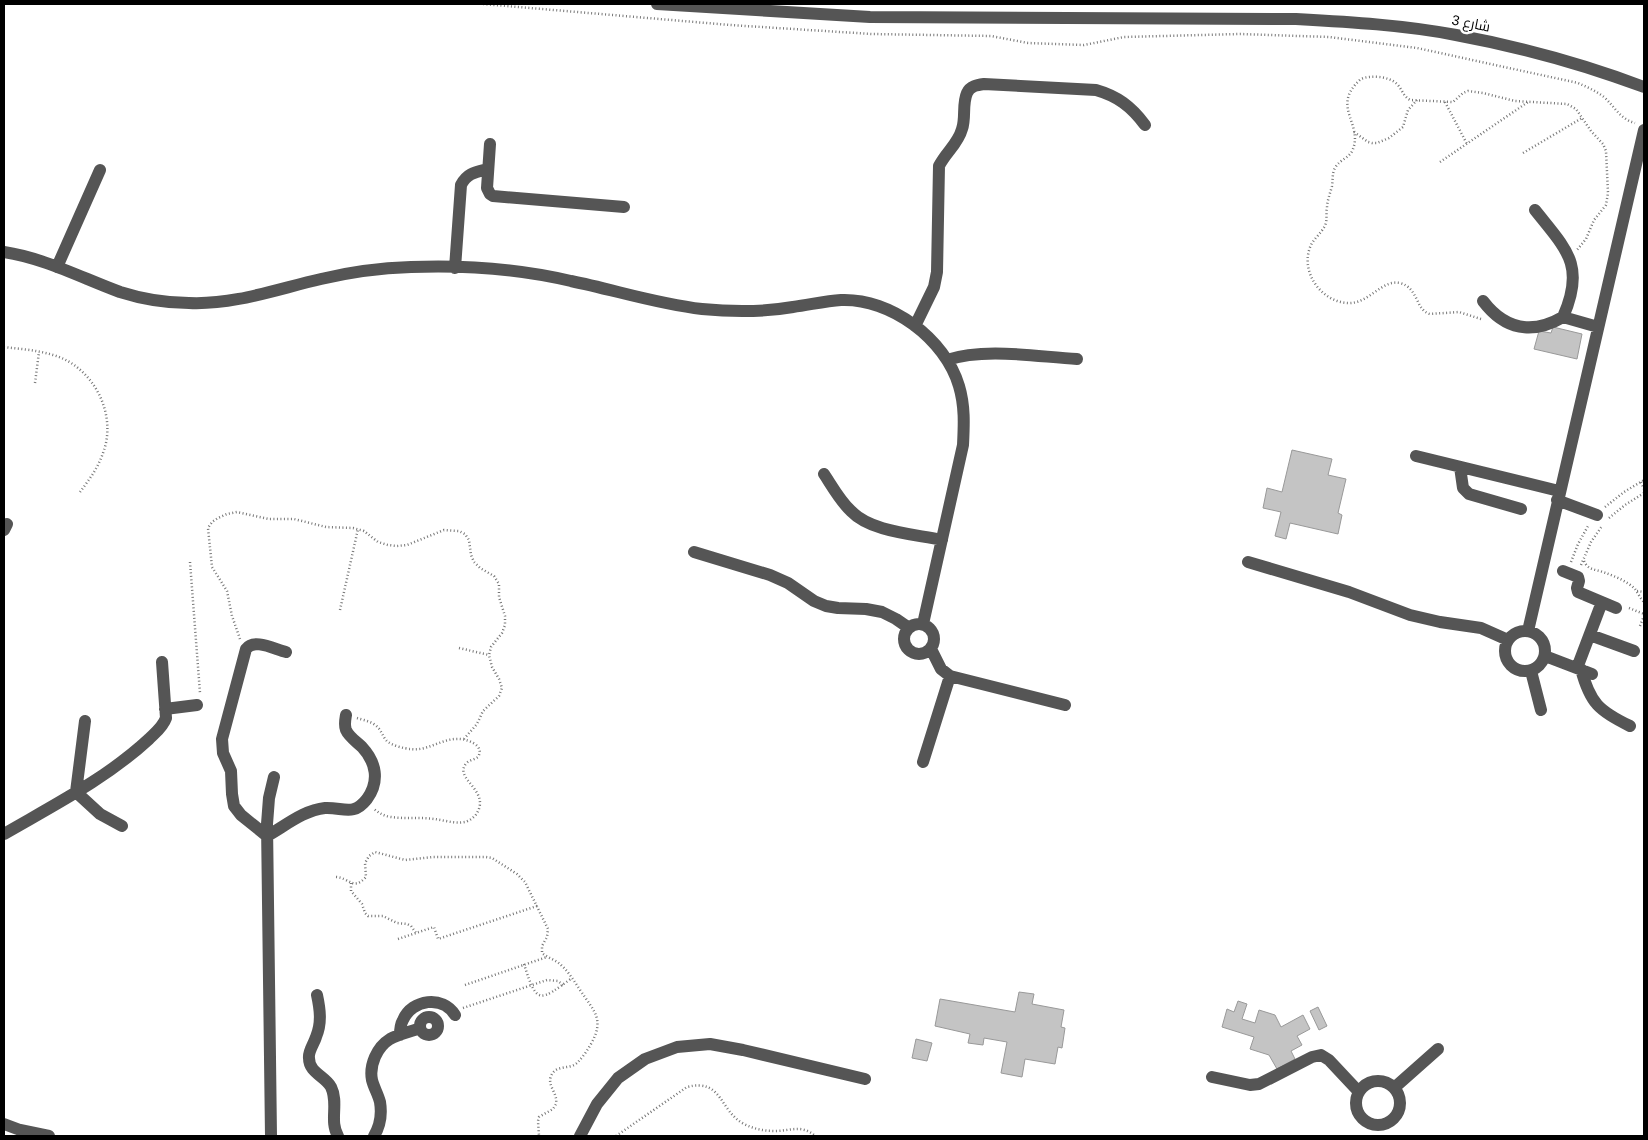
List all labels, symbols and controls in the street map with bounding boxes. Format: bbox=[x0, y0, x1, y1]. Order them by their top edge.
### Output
street label: شارع 3 bbox=[1450, 11, 1492, 36]

